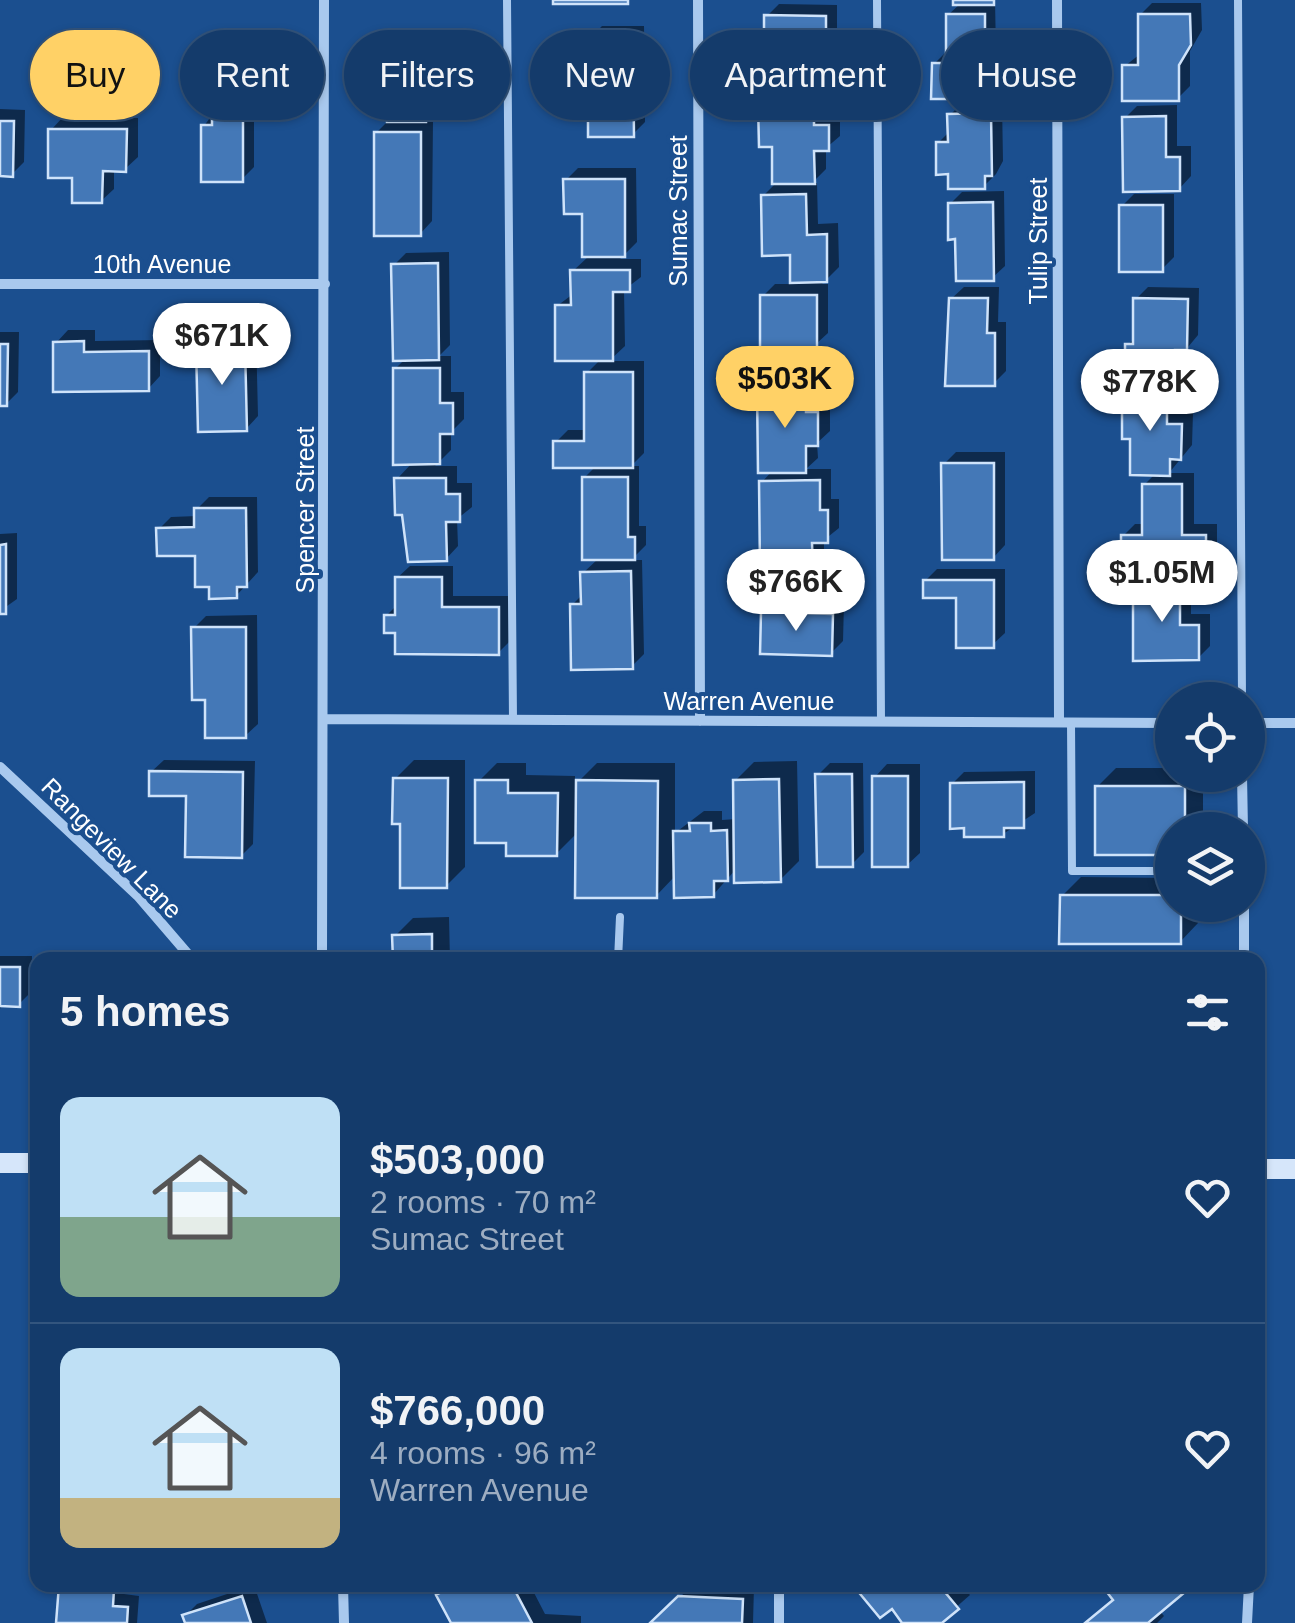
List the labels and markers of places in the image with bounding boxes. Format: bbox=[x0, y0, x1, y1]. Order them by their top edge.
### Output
pin: $671K bbox=[152, 303, 292, 388]
pin: $503K bbox=[715, 346, 855, 431]
pin: $778K bbox=[1080, 349, 1220, 434]
pin: $1.05M bbox=[1081, 540, 1243, 625]
pin: $766K bbox=[726, 549, 866, 634]

